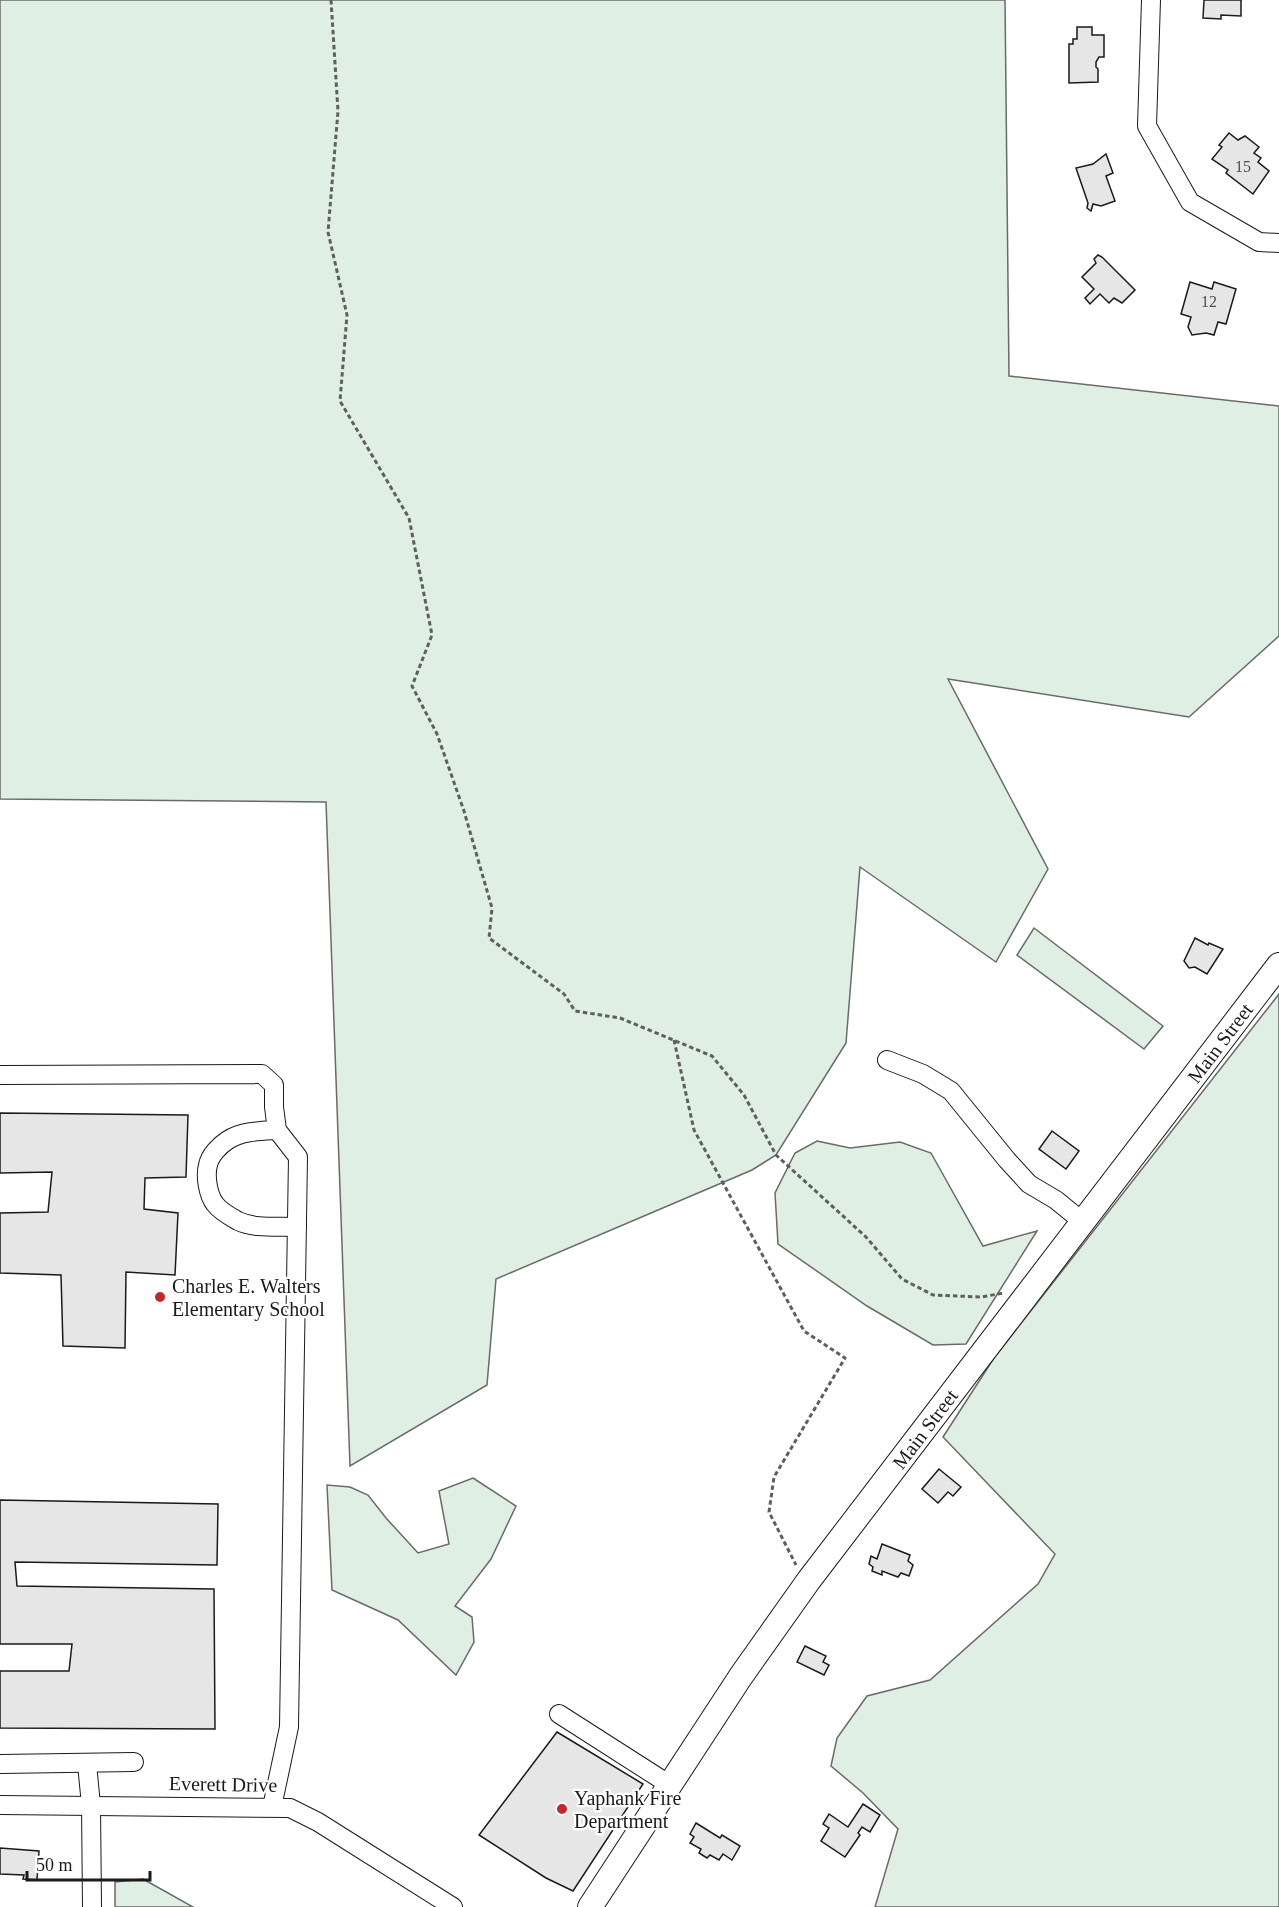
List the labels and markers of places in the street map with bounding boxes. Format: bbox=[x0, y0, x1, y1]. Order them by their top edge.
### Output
place label: Charles E. Walters Elementary School bbox=[172, 1275, 325, 1321]
marker: Charles E. Walters Elementary School bbox=[153, 1290, 167, 1304]
place label: Yaphank Fire Department bbox=[574, 1787, 682, 1833]
marker: Yaphank Fire Department bbox=[555, 1802, 569, 1816]

